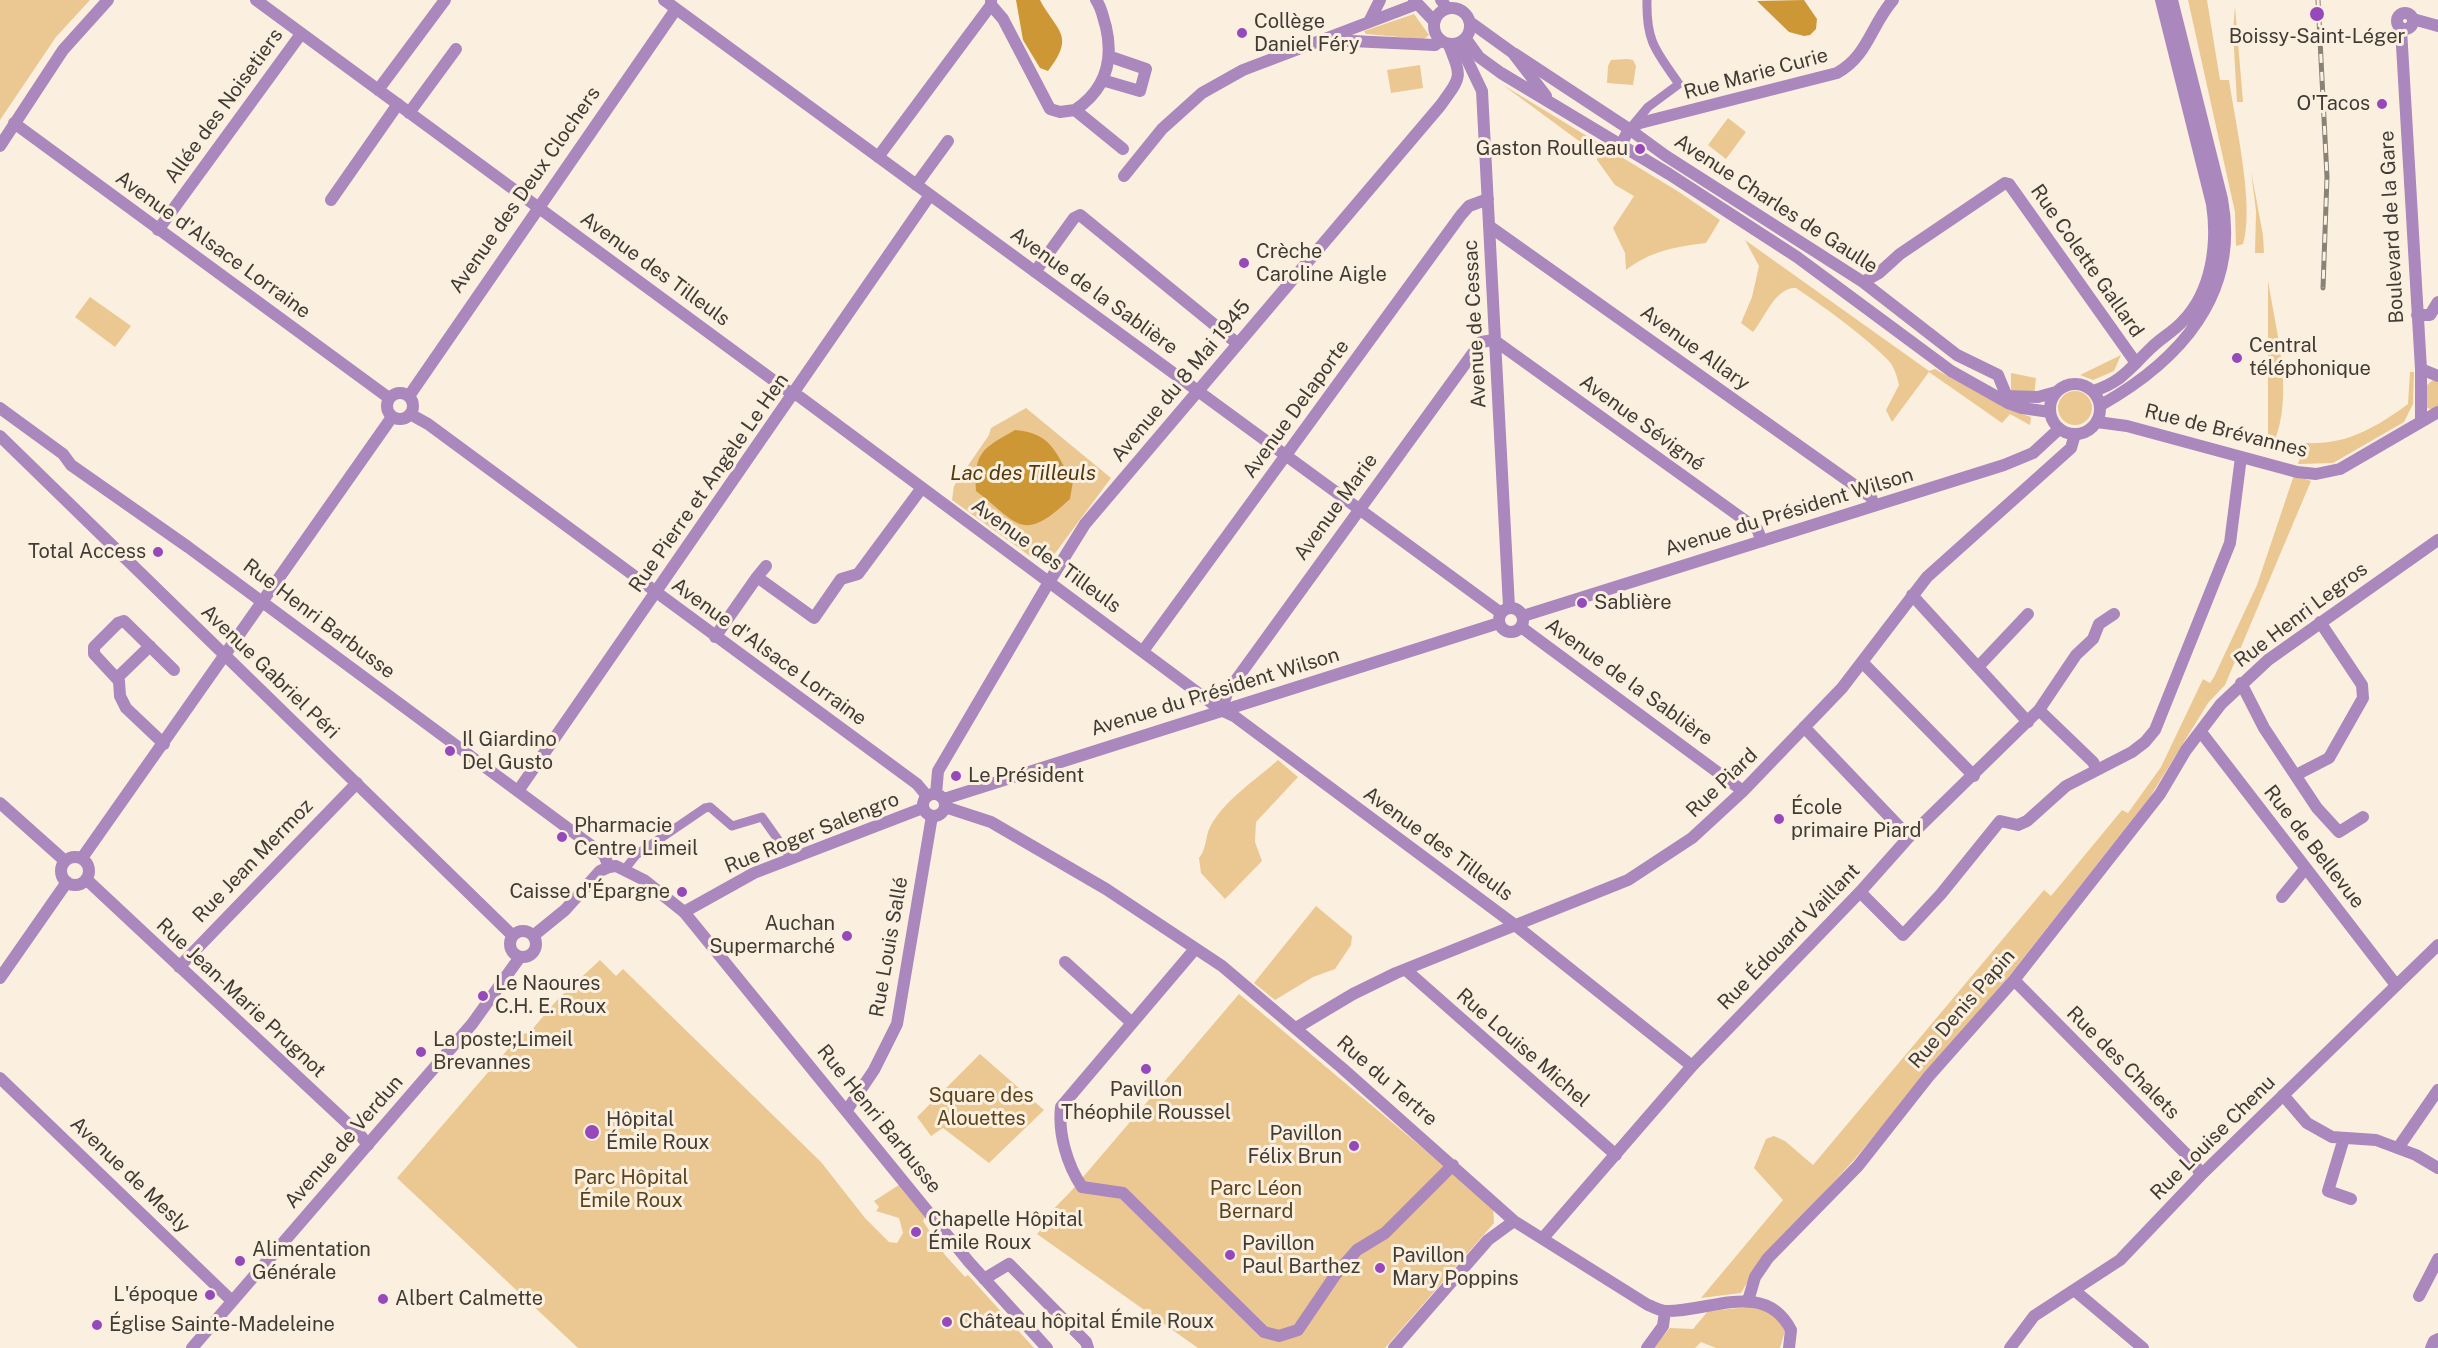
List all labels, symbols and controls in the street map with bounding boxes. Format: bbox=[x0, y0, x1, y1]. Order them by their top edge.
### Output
marker: Boissy-Saint-Léger bbox=[2308, 5, 2326, 23]
place label: Collège Daniel Féry bbox=[1254, 10, 1359, 57]
street label: Allée des Noisetiers bbox=[160, 24, 288, 188]
place label: Boissy-Saint-Léger bbox=[2229, 25, 2405, 49]
marker: Collège Daniel Féry bbox=[1235, 26, 1249, 40]
street label: Rue Marie Curie bbox=[1681, 43, 1831, 105]
street label: Avenue des Deux Clochers bbox=[444, 82, 606, 298]
place label: O'Tacos bbox=[2296, 92, 2370, 116]
marker: O'Tacos bbox=[2375, 97, 2389, 111]
street label: Avenue Charles de Gaulle bbox=[1670, 129, 1882, 279]
street label: Boulevard de la Gare bbox=[2375, 130, 2409, 324]
place label: Gaston Roulleau bbox=[1476, 137, 1628, 161]
marker: Gaston Roulleau bbox=[1633, 142, 1647, 156]
street label: Avenue d'Alsace Lorraine bbox=[111, 166, 315, 324]
street label: Rue Colette Gallard bbox=[2025, 180, 2149, 342]
street label: Avenue des Tilleuls bbox=[576, 207, 734, 331]
street label: Avenue de la Sablière bbox=[1006, 222, 1182, 360]
street label: Avenue de Cessac bbox=[1459, 239, 1491, 409]
place label: Crèche Caroline Aigle bbox=[1256, 240, 1387, 287]
marker: Crèche Caroline Aigle bbox=[1237, 256, 1251, 270]
street label: Avenue du 8 Mai 1945 bbox=[1106, 295, 1256, 467]
street label: Avenue Allary bbox=[1636, 300, 1754, 396]
place label: Central téléphonique bbox=[2249, 334, 2371, 381]
street label: Avenue Delaporte bbox=[1238, 335, 1354, 483]
marker: Central téléphonique bbox=[2230, 351, 2244, 365]
street label: Rue Pierre et Angèle Le Hen bbox=[624, 369, 794, 597]
street label: Avenue Sévigné bbox=[1575, 370, 1709, 476]
street label: Rue de Brévannes bbox=[2142, 399, 2310, 463]
street label: Avenue Marie bbox=[1289, 449, 1383, 565]
water label: Lac des Tilleuls bbox=[950, 461, 1096, 487]
street label: Avenue du Président Wilson bbox=[1662, 463, 1916, 561]
street label: Avenue des Tilleuls bbox=[967, 494, 1125, 618]
place label: Total Access bbox=[28, 540, 146, 564]
marker: Total Access bbox=[151, 545, 165, 559]
street label: Rue Henri Barbusse bbox=[238, 554, 400, 684]
street label: Rue Henri Legros bbox=[2230, 557, 2372, 673]
street label: Avenue d'Alsace Lorraine bbox=[667, 573, 871, 731]
place label: Sablière bbox=[1594, 591, 1672, 615]
marker: Sablière bbox=[1575, 596, 1589, 610]
street label: Avenue Gabriel Péri bbox=[196, 600, 344, 744]
street label: Avenue de la Sablière bbox=[1541, 613, 1717, 751]
street label: Avenue du Président Wilson bbox=[1088, 643, 1342, 741]
place label: Il Giardino Del Gusto bbox=[462, 728, 557, 775]
street label: Rue Piard bbox=[1681, 743, 1763, 823]
marker: Il Giardino Del Gusto bbox=[443, 744, 457, 758]
place label: Le Président bbox=[968, 764, 1084, 788]
marker: Le Président bbox=[949, 769, 963, 783]
street label: Rue de Bellevue bbox=[2259, 781, 2369, 913]
street label: Avenue des Tilleuls bbox=[1359, 782, 1517, 906]
street label: Rue Roger Salengro bbox=[721, 787, 903, 879]
street label: Rue Jean Mermoz bbox=[188, 794, 318, 928]
place label: École primaire Piard bbox=[1791, 796, 1921, 843]
marker: École primaire Piard bbox=[1772, 812, 1786, 826]
place label: Pharmacie Centre Limeil bbox=[574, 814, 698, 861]
marker: Pharmacie Centre Limeil bbox=[555, 830, 569, 844]
street label: Rue Édouard Vaillant bbox=[1713, 859, 1865, 1015]
street label: Rue Louis Sallé bbox=[865, 875, 913, 1019]
place label: Caisse d'Épargne bbox=[509, 880, 670, 904]
marker: Caisse d'Épargne bbox=[675, 885, 689, 899]
place label: Auchan Supermarché bbox=[709, 912, 835, 959]
street label: Rue Jean-Marie Prugnot bbox=[151, 913, 331, 1083]
marker: Auchan Supermarché bbox=[840, 929, 854, 943]
street label: Rue Denis Papin bbox=[1904, 945, 2020, 1073]
place label: Le Naoures C.H. E. Roux bbox=[495, 972, 607, 1019]
street label: Rue Louise Michel bbox=[1451, 984, 1595, 1112]
marker: Le Naoures C.H. E. Roux bbox=[476, 989, 490, 1003]
street label: Rue des Chalets bbox=[2061, 1001, 2185, 1125]
place label: La poste;Limeil Brevannes bbox=[433, 1028, 573, 1075]
street label: Rue du Tertre bbox=[1332, 1031, 1442, 1131]
street label: Rue Henri Barbusse bbox=[812, 1040, 946, 1198]
marker: La poste;Limeil Brevannes bbox=[414, 1045, 428, 1059]
marker: Pavillon Théophile Roussel bbox=[1139, 1062, 1153, 1076]
street label: Avenue de Verdun bbox=[280, 1071, 408, 1213]
street label: Rue Louise Chenu bbox=[2146, 1071, 2280, 1205]
place label: Pavillon Théophile Roussel bbox=[1061, 1078, 1231, 1125]
park label: Square des Alouettes bbox=[928, 1084, 1034, 1131]
place label: Hôpital Émile Roux bbox=[606, 1108, 710, 1155]
street label: Avenue de Mesly bbox=[65, 1112, 195, 1238]
place label: Pavillon Félix Brun bbox=[1248, 1122, 1342, 1169]
marker: Hôpital Émile Roux bbox=[583, 1123, 601, 1141]
marker: Pavillon Félix Brun bbox=[1347, 1139, 1361, 1153]
park label: Parc Hôpital Émile Roux bbox=[573, 1166, 689, 1213]
park label: Parc Léon Bernard bbox=[1210, 1177, 1302, 1224]
place label: Chapelle Hôpital Émile Roux bbox=[928, 1208, 1083, 1255]
marker: Chapelle Hôpital Émile Roux bbox=[909, 1225, 923, 1239]
place label: Pavillon Paul Barthez bbox=[1242, 1232, 1360, 1279]
place label: Alimentation Générale bbox=[252, 1238, 371, 1285]
place label: Pavillon Mary Poppins bbox=[1392, 1244, 1519, 1291]
marker: Pavillon Paul Barthez bbox=[1223, 1248, 1237, 1262]
marker: Alimentation Générale bbox=[233, 1254, 247, 1268]
marker: Pavillon Mary Poppins bbox=[1373, 1261, 1387, 1275]
place label: L'époque bbox=[113, 1283, 198, 1307]
place label: Albert Calmette bbox=[395, 1287, 543, 1311]
marker: L'époque bbox=[203, 1288, 217, 1302]
marker: Albert Calmette bbox=[376, 1292, 390, 1306]
place label: Château hôpital Émile Roux bbox=[959, 1310, 1214, 1334]
place label: Église Sainte-Madeleine bbox=[109, 1313, 335, 1337]
marker: Château hôpital Émile Roux bbox=[940, 1315, 954, 1329]
marker: Église Sainte-Madeleine bbox=[90, 1318, 104, 1332]

